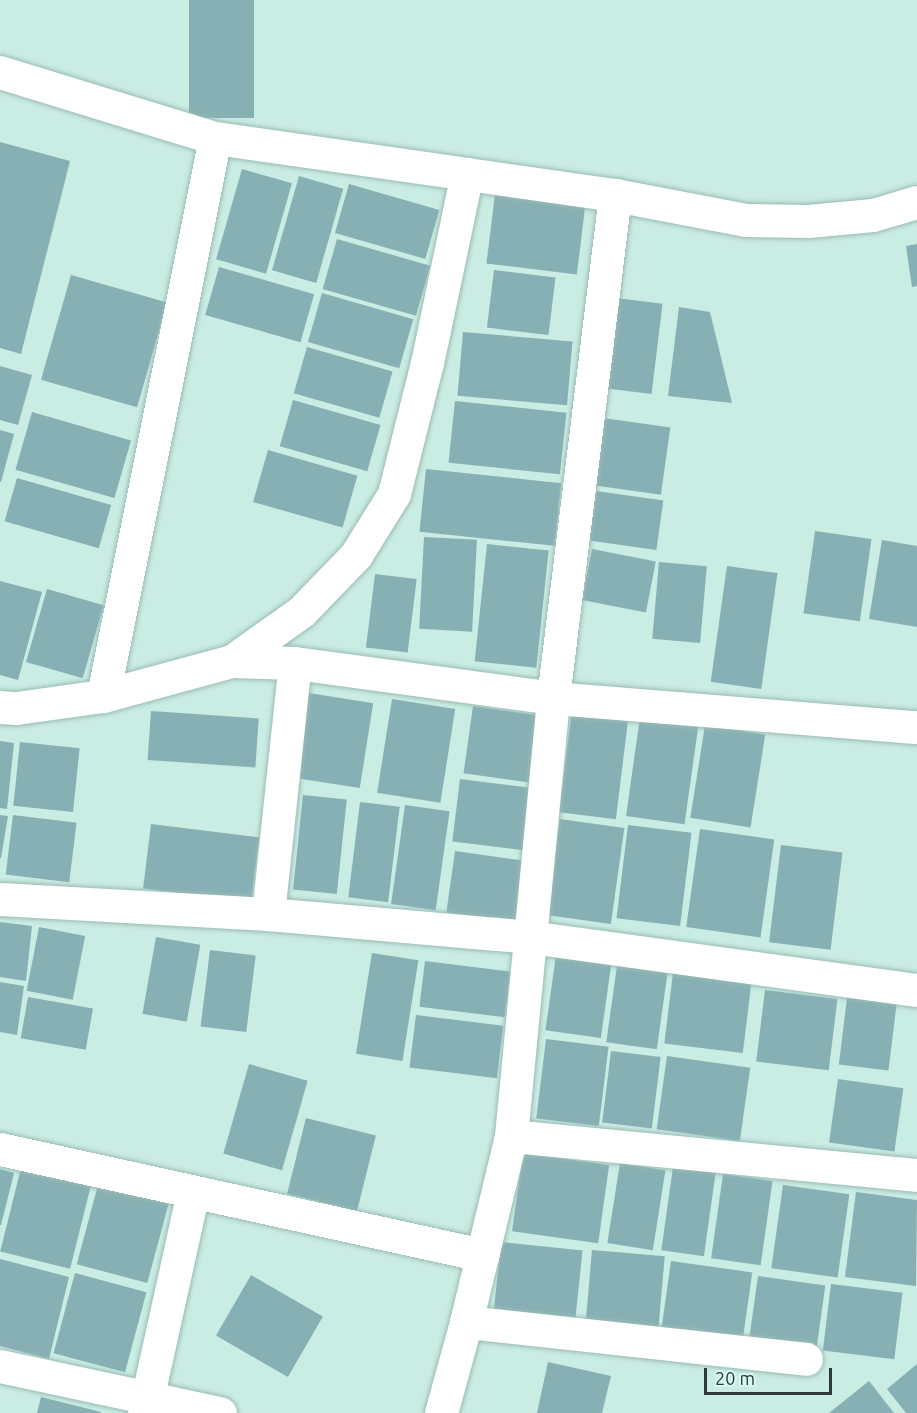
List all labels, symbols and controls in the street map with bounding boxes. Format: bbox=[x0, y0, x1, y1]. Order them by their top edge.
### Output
scale bar bbox=[707, 1356, 834, 1394]
text: 20 m bbox=[715, 1368, 755, 1388]

